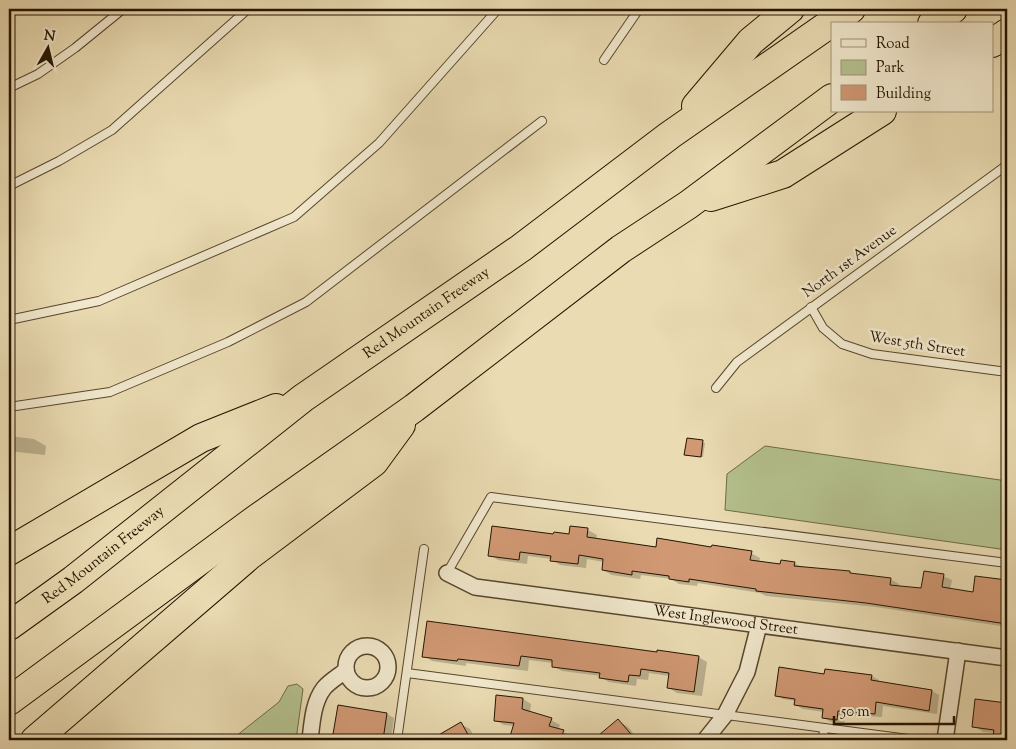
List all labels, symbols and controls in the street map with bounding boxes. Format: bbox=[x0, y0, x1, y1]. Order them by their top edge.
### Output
north arrow bbox=[22, 22, 72, 72]
legend bbox=[831, 22, 994, 112]
text: N bbox=[43, 26, 56, 48]
text: Road bbox=[876, 34, 910, 55]
text: Park bbox=[876, 58, 905, 79]
text: Building bbox=[876, 84, 931, 105]
street label: North 1st Avenue bbox=[798, 221, 902, 303]
street label: Red Mountain Freeway bbox=[359, 262, 494, 364]
street label: West 5th Street bbox=[867, 327, 967, 363]
street label: Red Mountain Freeway bbox=[38, 501, 169, 609]
street label: West Inglewood Street bbox=[652, 600, 799, 640]
scale bar bbox=[834, 694, 954, 726]
text: 50 m bbox=[840, 702, 870, 723]

